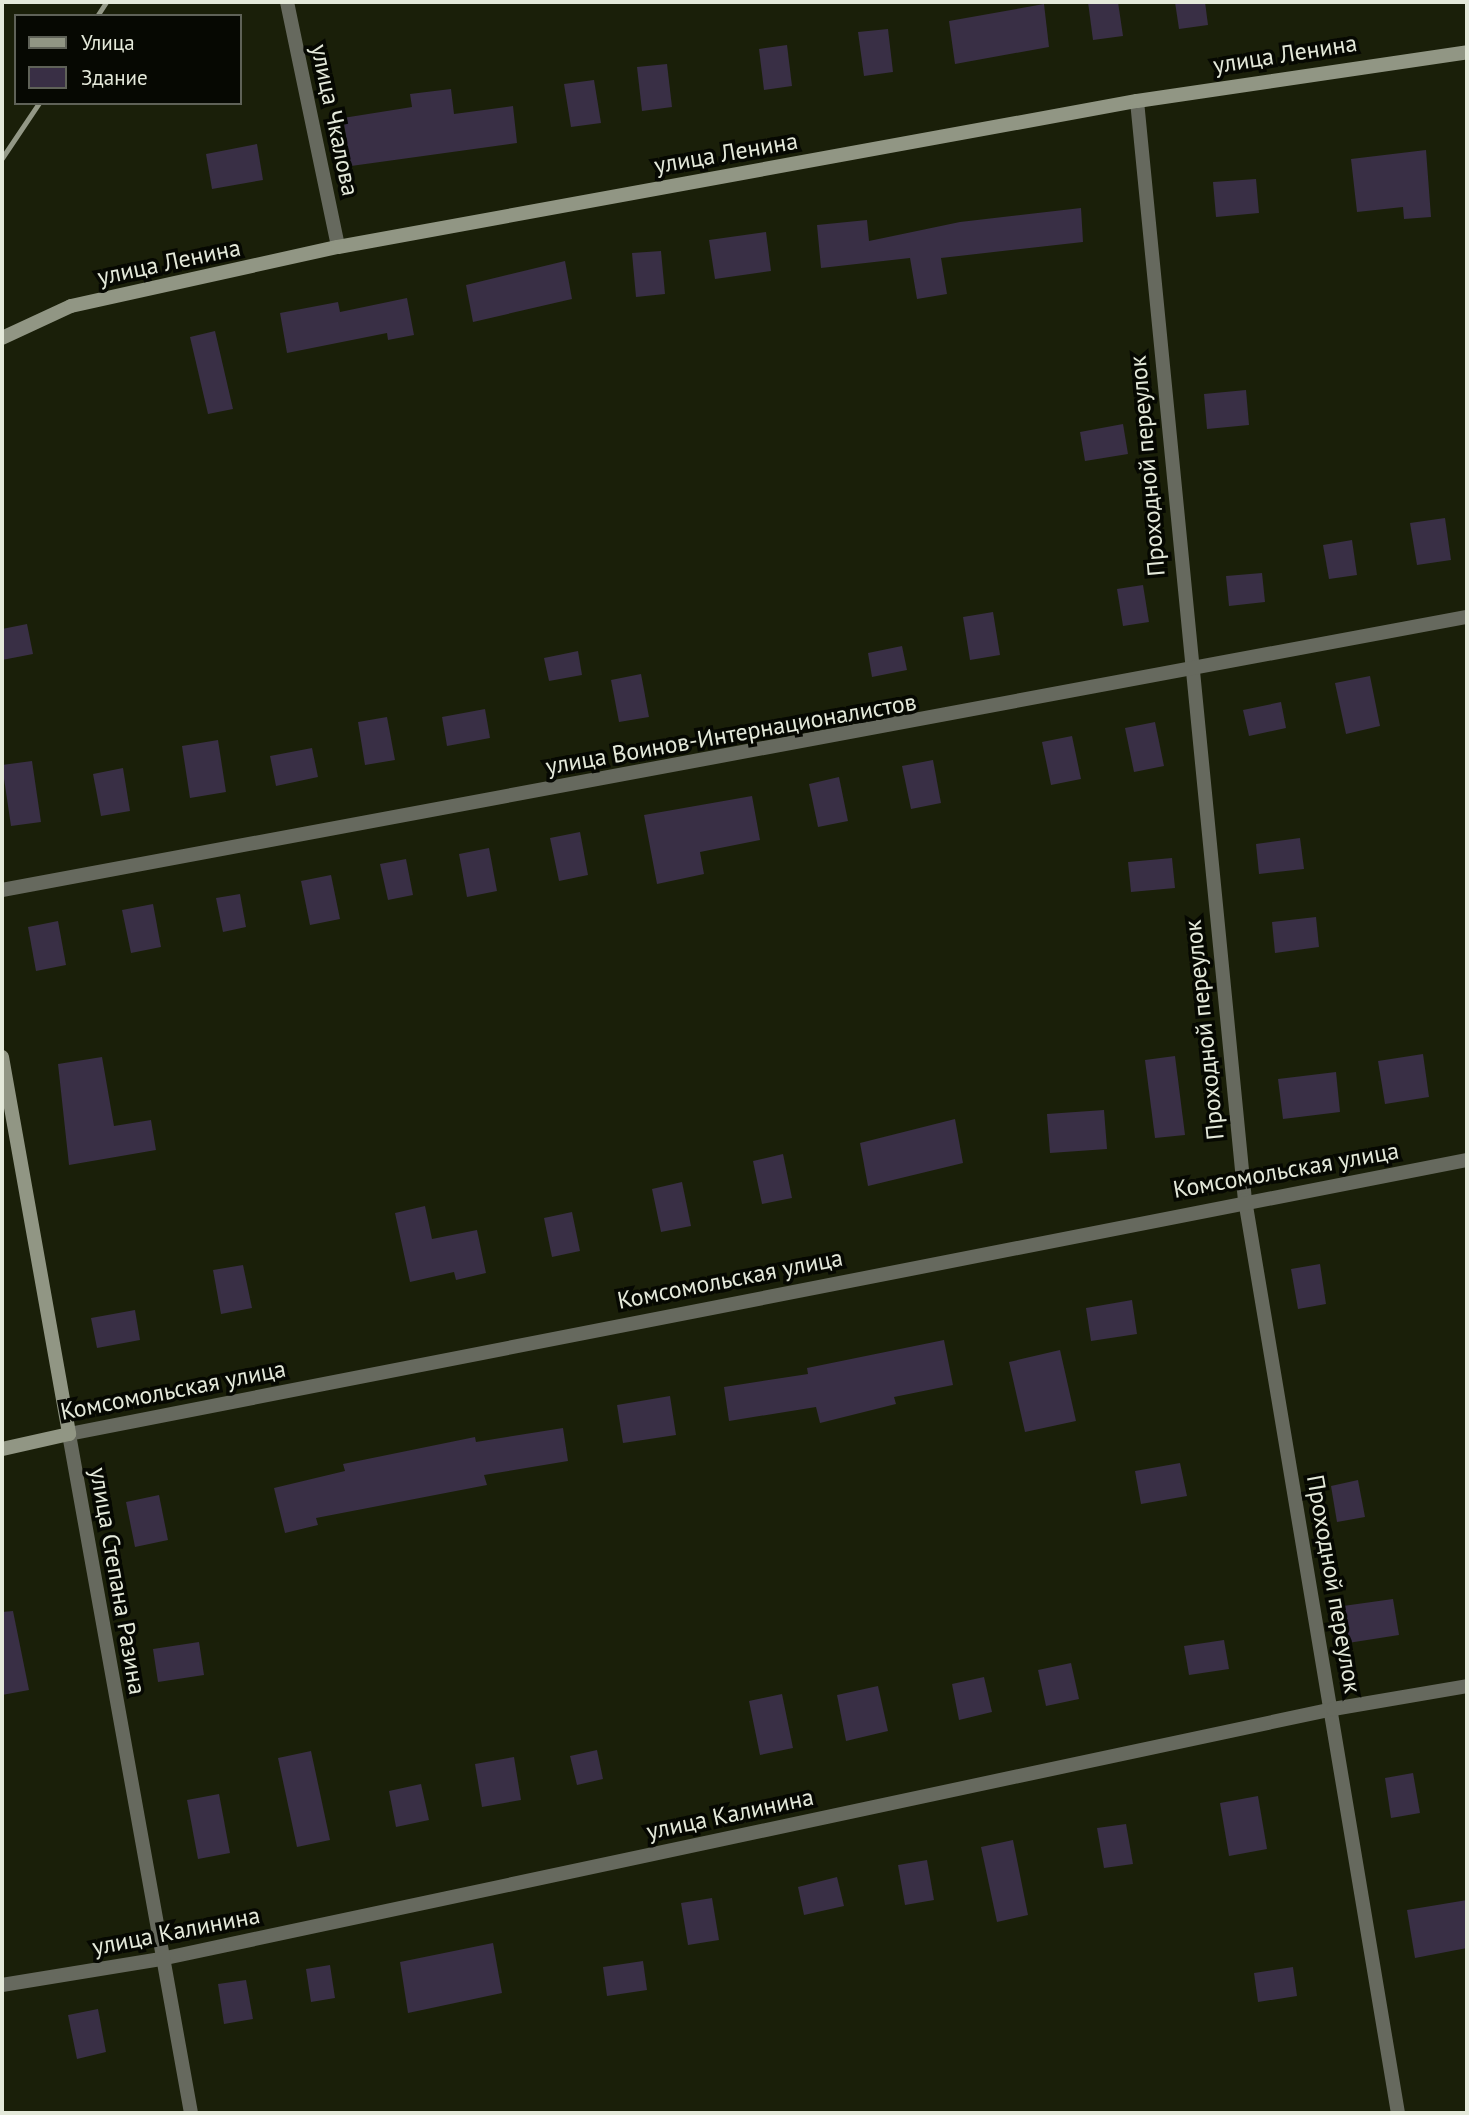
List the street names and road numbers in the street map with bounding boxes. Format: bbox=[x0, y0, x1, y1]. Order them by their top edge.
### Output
street label: улица Ленина bbox=[1211, 28, 1359, 80]
street label: улица Чкалова bbox=[305, 42, 365, 198]
street label: улица Ленина bbox=[652, 126, 800, 180]
street label: улица Ленина bbox=[95, 233, 243, 291]
street label: Проходной переулок bbox=[1123, 355, 1171, 577]
street label: улица Воинов-Интернационалистов bbox=[543, 687, 919, 781]
street label: Проходной переулок bbox=[1178, 919, 1230, 1141]
street label: Комсомольская улица bbox=[1171, 1136, 1401, 1204]
street label: Комсомольская улица bbox=[615, 1243, 845, 1315]
street label: Комсомольская улица bbox=[58, 1354, 288, 1426]
street label: улица Степана Разина bbox=[84, 1465, 152, 1697]
street label: Проходной переулок bbox=[1301, 1473, 1367, 1695]
street label: улица Калинина bbox=[644, 1782, 816, 1846]
street label: улица Калинина bbox=[90, 1901, 262, 1961]

